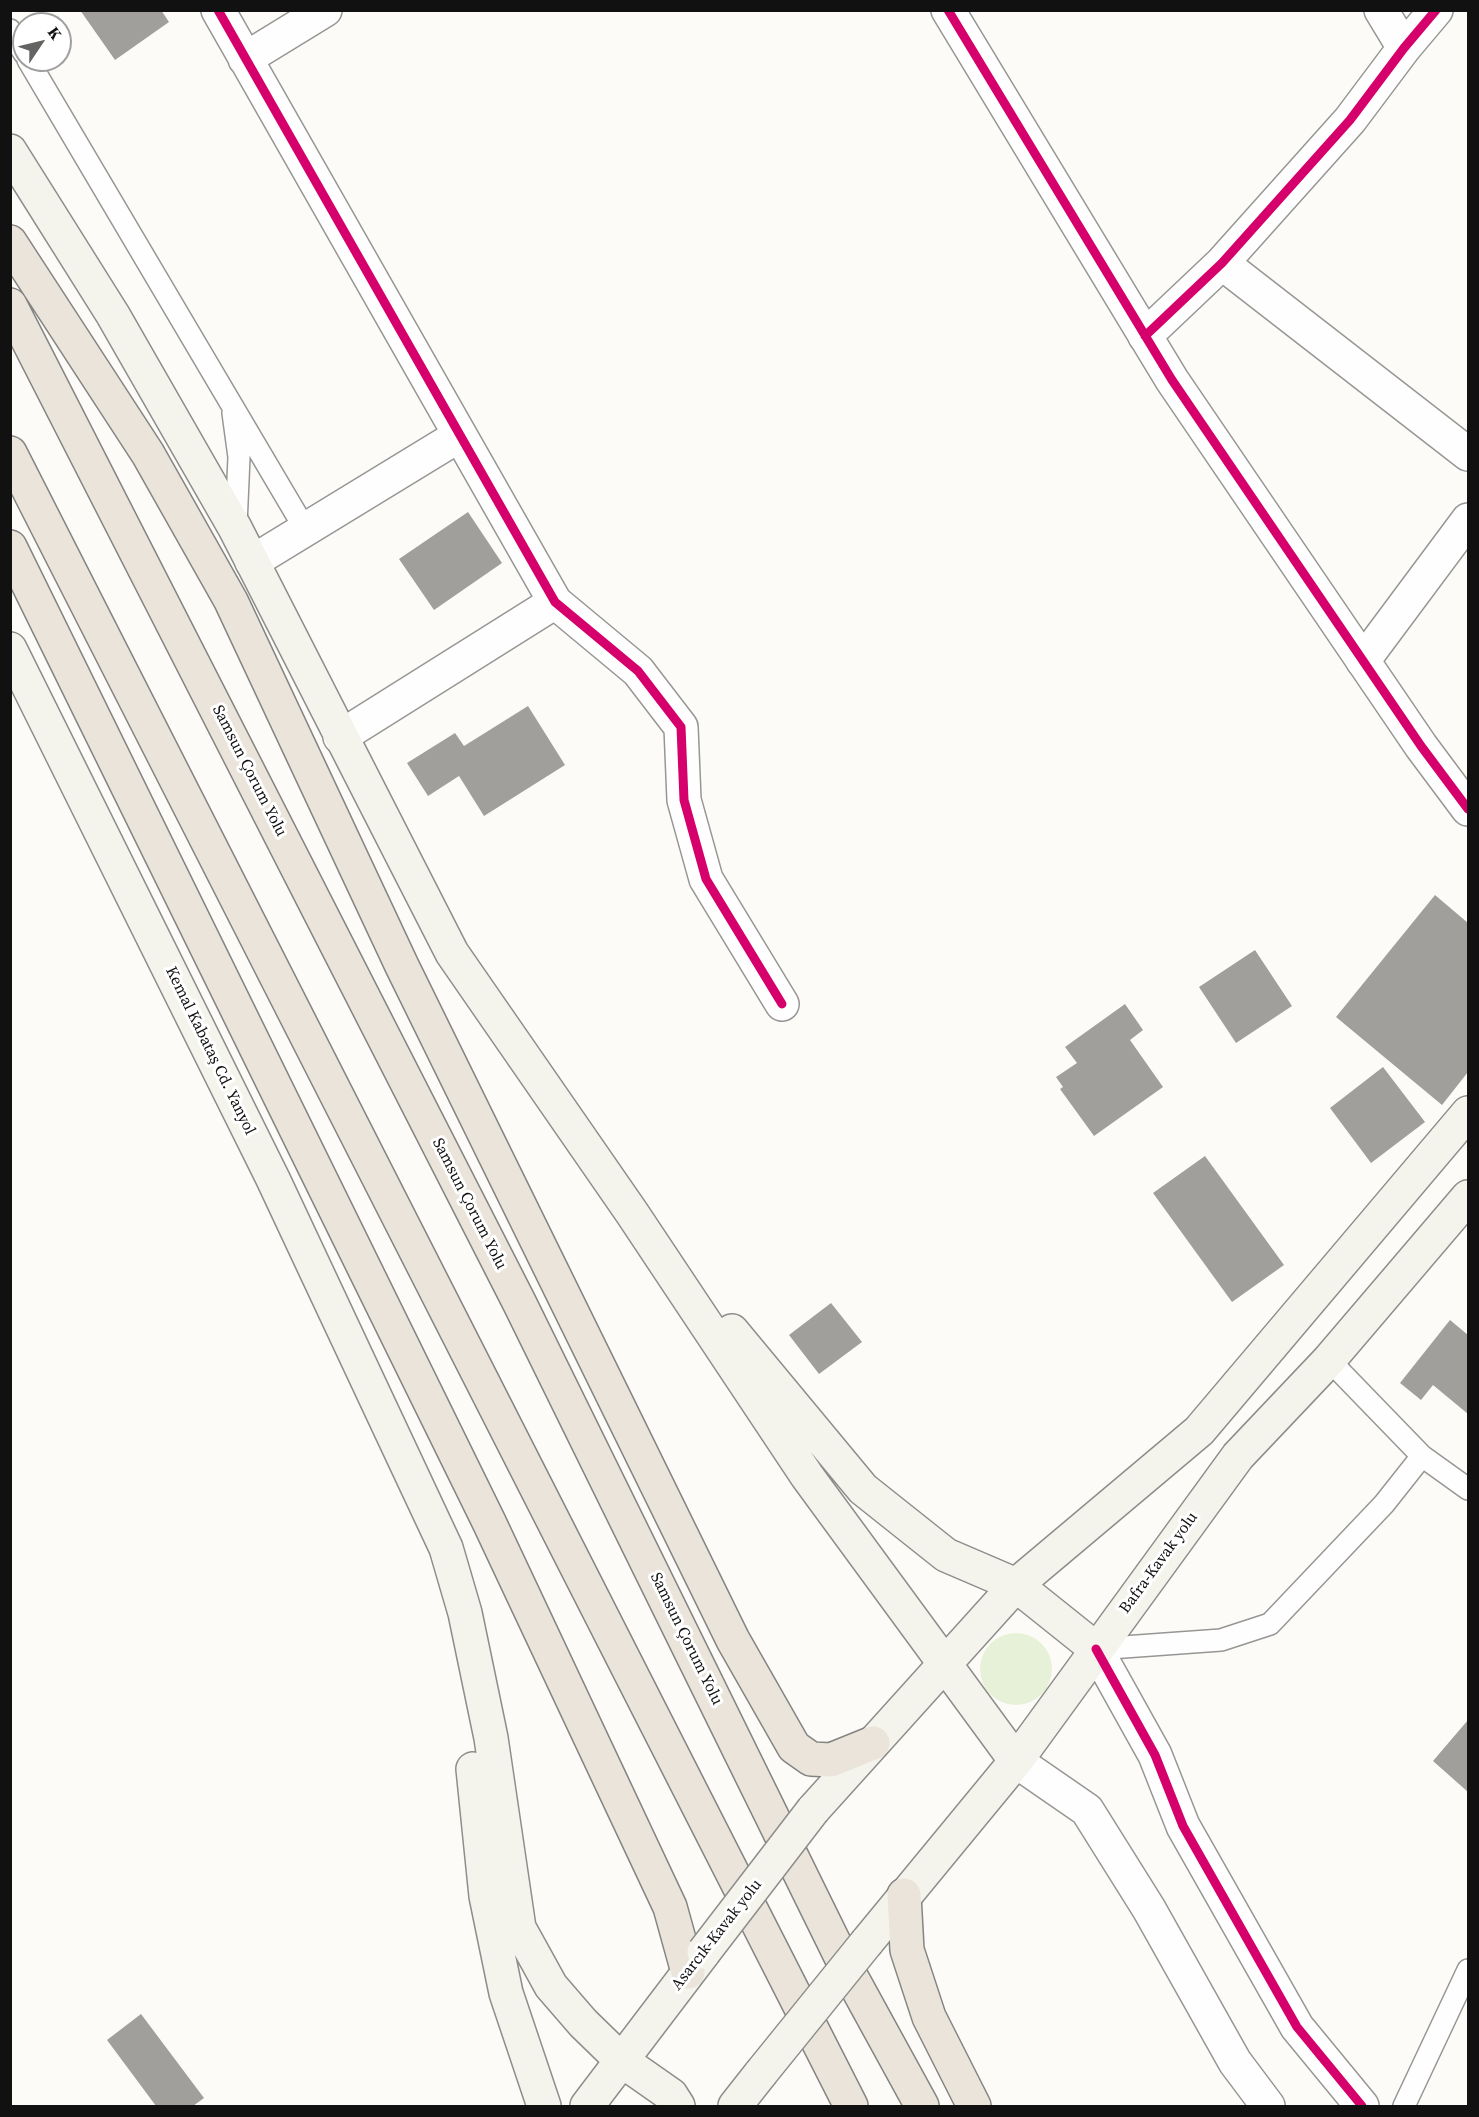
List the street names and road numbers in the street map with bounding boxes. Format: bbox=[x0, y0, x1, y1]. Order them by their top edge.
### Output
street label: Samsun Çorum Yolu bbox=[208, 702, 290, 840]
street label: Kemal Kabataş Cd. Yanyol bbox=[161, 964, 259, 1138]
street label: Samsun Çorum Yolu bbox=[428, 1135, 510, 1273]
street label: Bafra-Kavak yolu bbox=[1116, 1509, 1202, 1617]
street label: Samsun Çorum Yolu bbox=[646, 1570, 726, 1708]
street label: Asarcık-Kavak yolu bbox=[668, 1876, 766, 1994]

